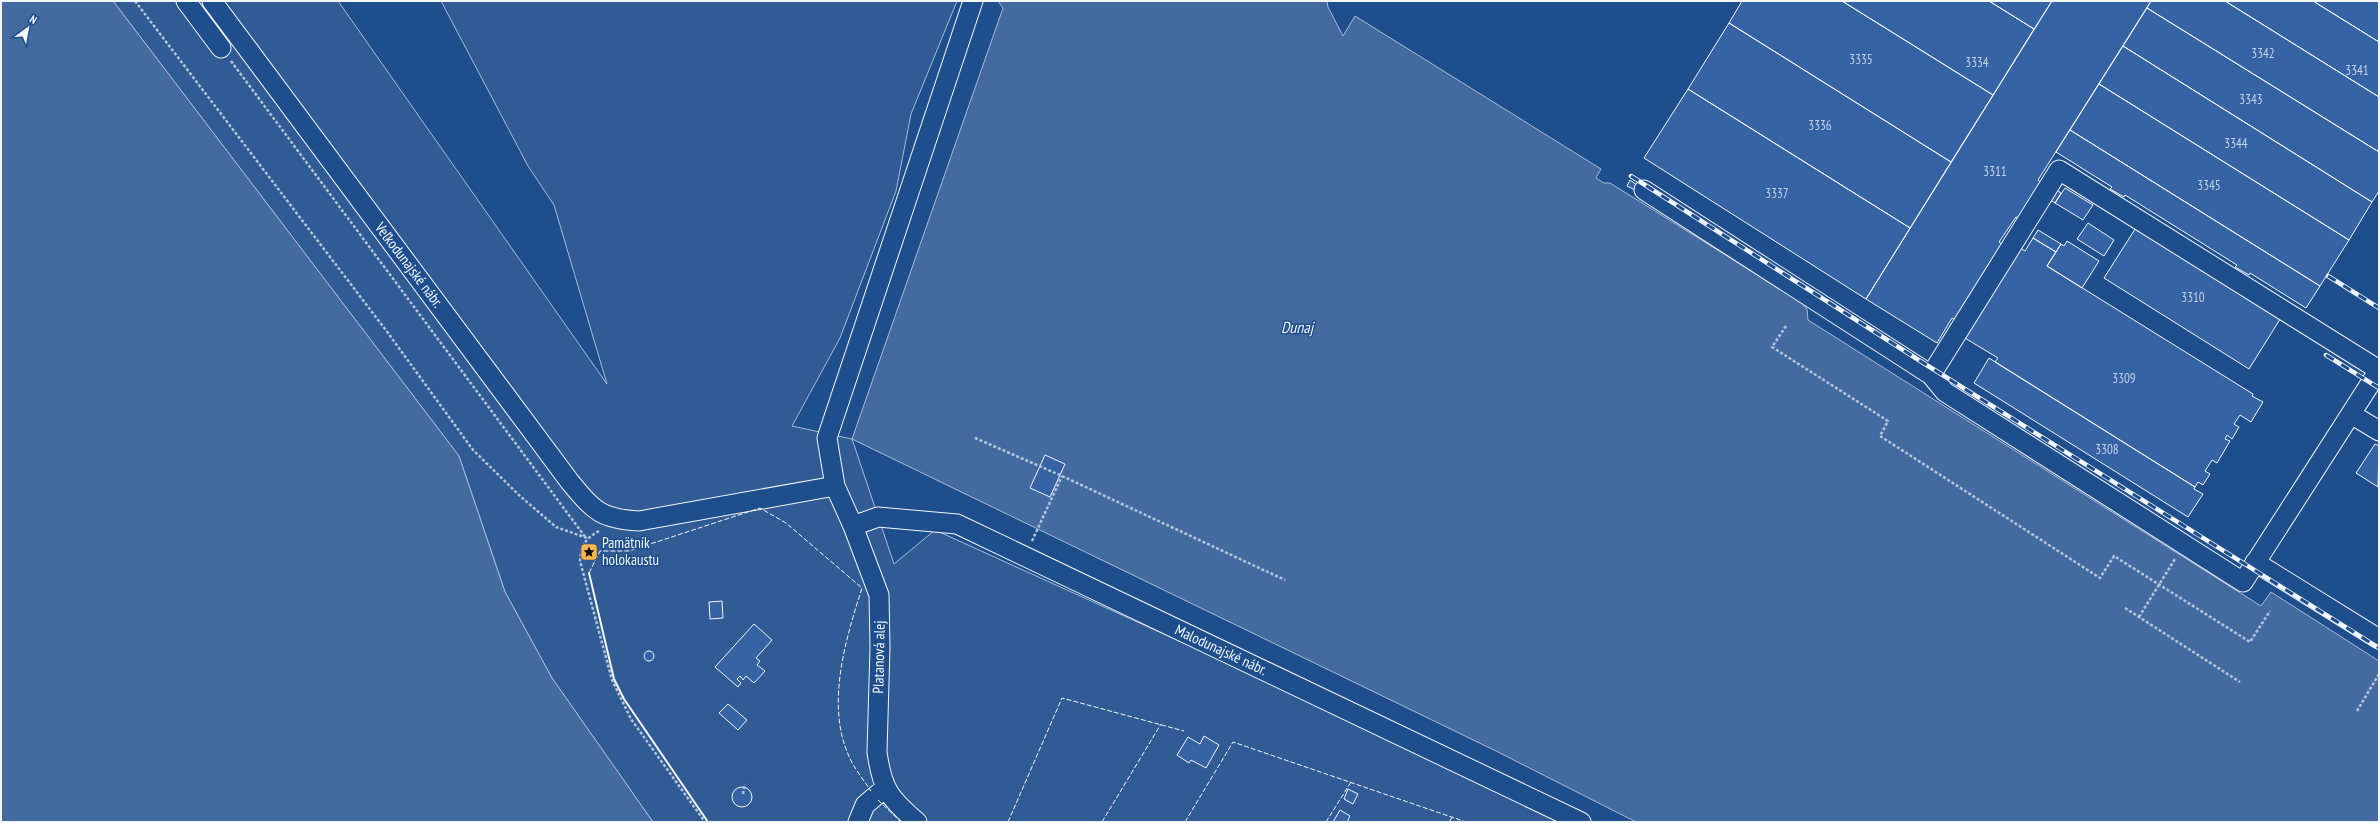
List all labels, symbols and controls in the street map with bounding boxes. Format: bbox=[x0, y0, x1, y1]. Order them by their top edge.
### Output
north arrow bbox=[8, 8, 48, 48]
text: N bbox=[27, 12, 40, 27]
house number: 3342 bbox=[2251, 45, 2275, 62]
house number: 3335 bbox=[1849, 51, 1873, 68]
house number: 3334 bbox=[1965, 54, 1989, 71]
house number: 3341 bbox=[2345, 62, 2369, 79]
house number: 3343 bbox=[2239, 91, 2263, 108]
house number: 3336 bbox=[1808, 117, 1832, 134]
house number: 3344 bbox=[2224, 135, 2248, 152]
house number: 3311 bbox=[1983, 163, 2007, 180]
house number: 3345 bbox=[2197, 177, 2221, 194]
house number: 3337 bbox=[1765, 185, 1789, 202]
street label: Veľkodunajské nábr. bbox=[370, 217, 448, 311]
house number: 3310 bbox=[2181, 289, 2205, 306]
water label: Dunaj bbox=[1281, 317, 1316, 337]
house number: 3309 bbox=[2112, 370, 2136, 387]
house number: 3308 bbox=[2095, 441, 2119, 458]
place label: Pamätník holokaustu bbox=[602, 533, 659, 569]
place icon: Pamätník holokaustu bbox=[579, 542, 599, 562]
street label: Platanová alej bbox=[868, 620, 889, 694]
street label: Malodunajské nábr. bbox=[1172, 620, 1271, 679]

